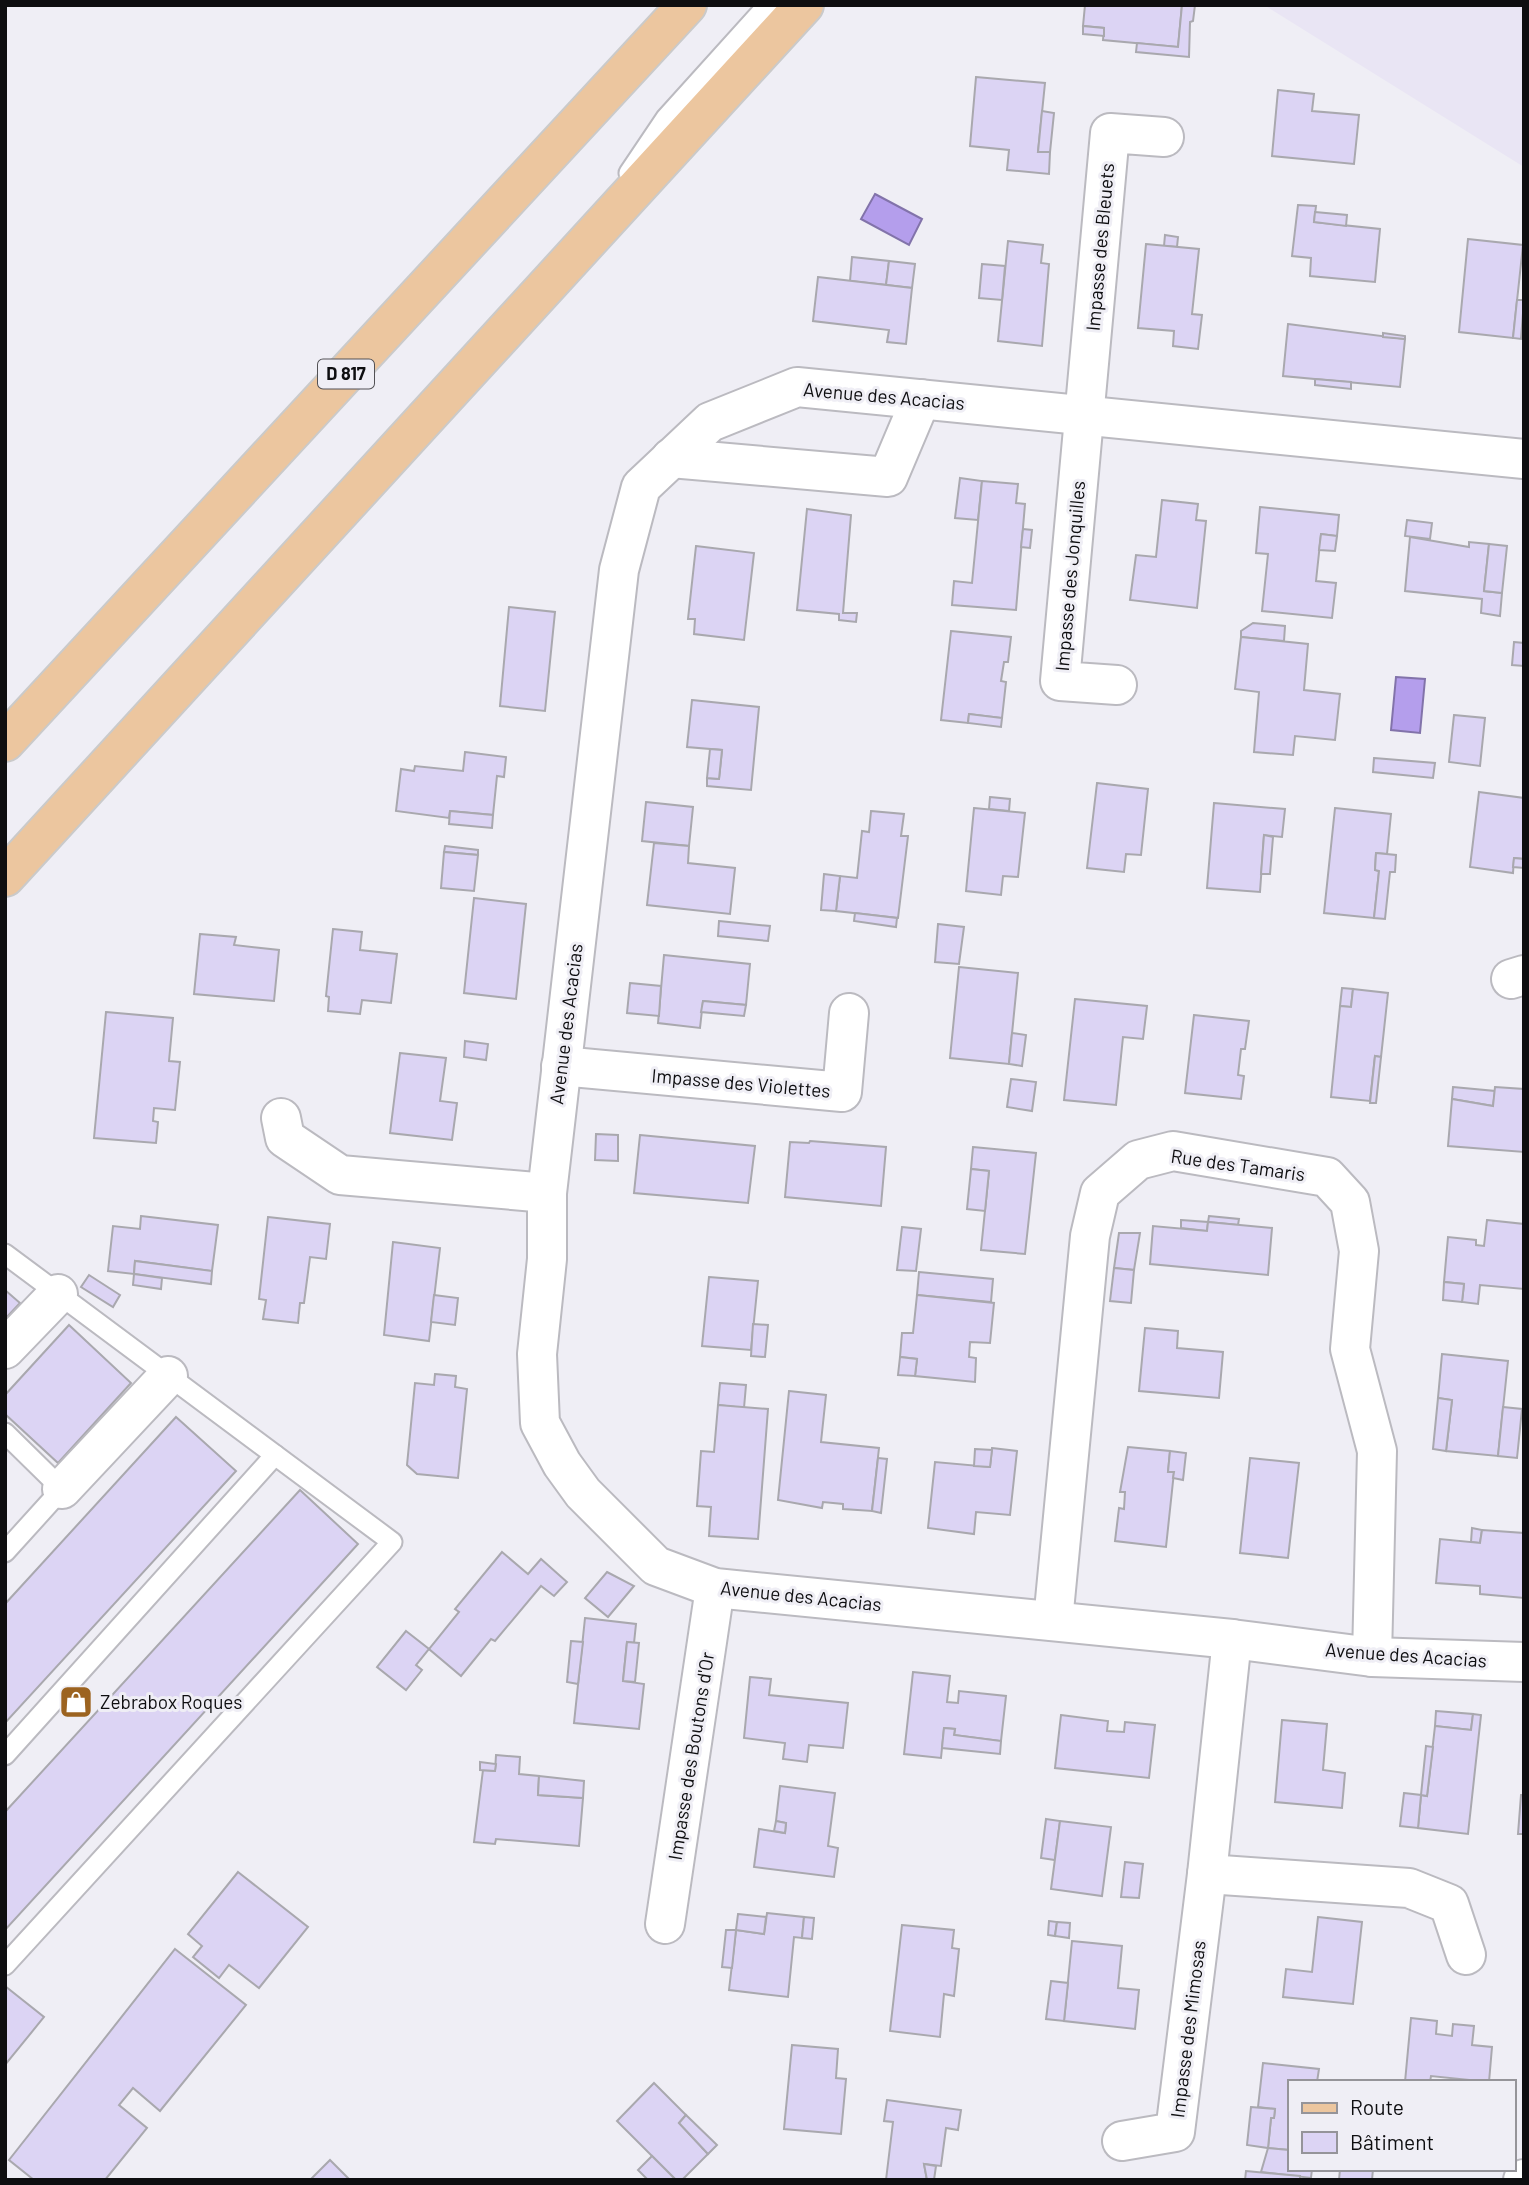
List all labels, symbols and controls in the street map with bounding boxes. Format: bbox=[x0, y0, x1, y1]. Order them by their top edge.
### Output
street label: Impasse des Bleuets bbox=[1081, 162, 1118, 332]
road number: D 817 bbox=[318, 360, 374, 388]
street label: Avenue des Acacias bbox=[802, 377, 966, 414]
street label: Impasse des Jonquilles bbox=[1050, 480, 1089, 672]
street label: Avenue des Acacias bbox=[544, 942, 587, 1106]
street label: Impasse des Violettes bbox=[651, 1063, 831, 1102]
street label: Rue des Tamaris bbox=[1169, 1144, 1307, 1185]
street label: Avenue des Acacias bbox=[719, 1576, 883, 1615]
street label: Avenue des Acacias bbox=[1324, 1637, 1488, 1672]
street label: Impasse des Boutons d'Or bbox=[663, 1650, 718, 1862]
shop icon: Zebrabox Roques bbox=[57, 1683, 95, 1721]
place label: Zebrabox Roques bbox=[100, 1690, 242, 1713]
street label: Impasse des Mimosas bbox=[1165, 1939, 1210, 2119]
legend bbox=[1288, 2080, 1515, 2171]
text: Route bbox=[1350, 2094, 1404, 2119]
text: Bâtiment bbox=[1350, 2129, 1434, 2154]

